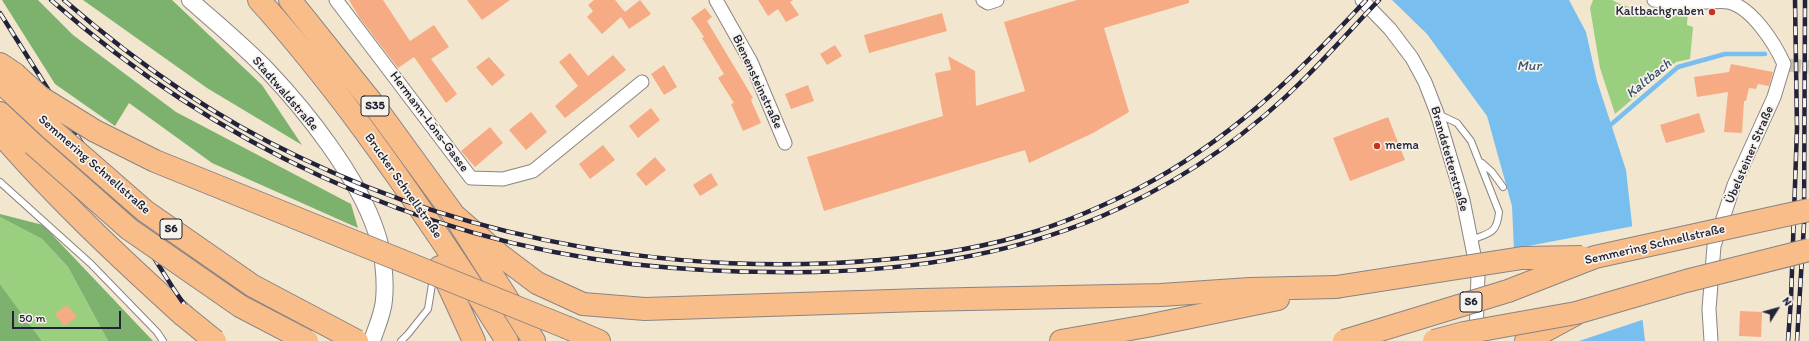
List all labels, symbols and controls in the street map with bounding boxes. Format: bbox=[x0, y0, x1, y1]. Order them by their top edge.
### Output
place label: Kaltbachgraben bbox=[1616, 4, 1704, 20]
marker: Kaltbachgraben bbox=[1707, 7, 1717, 17]
street label: Bienensteinstraße bbox=[728, 32, 786, 132]
street label: Stadtwaldstraße bbox=[248, 54, 322, 134]
water label: Kaltbach bbox=[1623, 56, 1675, 102]
water label: Mur bbox=[1517, 58, 1541, 74]
street label: Hermann-Löns-Gasse bbox=[386, 69, 472, 175]
road number: S35 bbox=[361, 96, 389, 116]
street label: Übelsteiner Straße bbox=[1722, 104, 1778, 206]
street label: Brandstetterstraße bbox=[1427, 105, 1471, 213]
street label: Semmering Schnellstraße bbox=[35, 112, 153, 218]
street label: Brucker Schnellstraße bbox=[361, 130, 445, 242]
place label: mema bbox=[1385, 138, 1419, 154]
marker: mema bbox=[1372, 141, 1382, 151]
road number: S6 bbox=[160, 219, 182, 239]
street label: Semmering Schnellstraße bbox=[1583, 221, 1727, 269]
north arrow bbox=[1757, 289, 1797, 329]
road number: S6 bbox=[1460, 292, 1482, 312]
text: N bbox=[1780, 295, 1794, 308]
scale bar bbox=[14, 303, 123, 329]
text: 50 m bbox=[19, 311, 45, 325]

